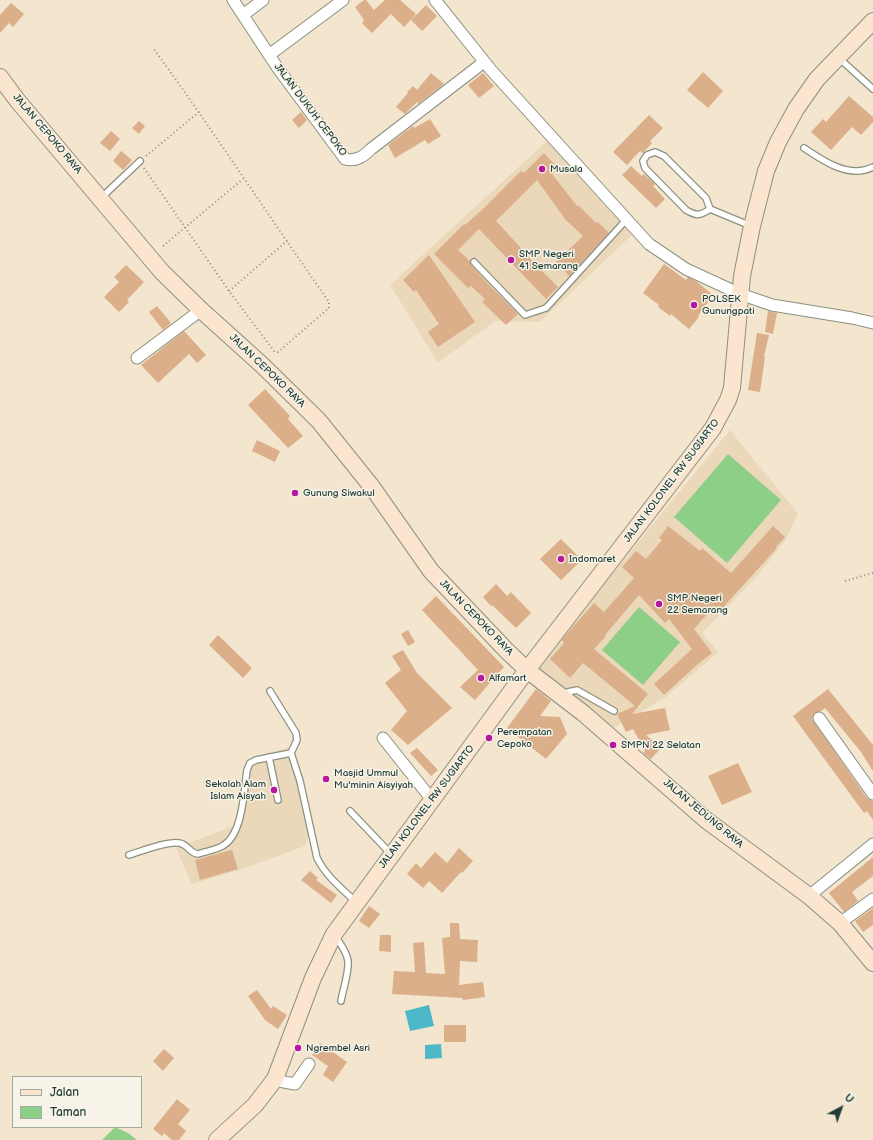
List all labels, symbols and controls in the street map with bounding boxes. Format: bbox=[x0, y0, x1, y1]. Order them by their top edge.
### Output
street label: JALAN DUKUH CEPOKO bbox=[271, 61, 349, 159]
street label: JALAN CEPOKO RAYA bbox=[10, 92, 84, 176]
place label: Musala bbox=[550, 163, 583, 175]
marker: Musala bbox=[537, 164, 547, 174]
place label: SMP Negeri 41 Semarang bbox=[519, 248, 578, 272]
marker: SMP Negeri 41 Semarang bbox=[506, 255, 516, 265]
place label: POLSEK Gunungpati bbox=[702, 293, 755, 316]
marker: POLSEK Gunungpati bbox=[689, 300, 699, 310]
street label: JALAN CEPOKO RAYA bbox=[227, 332, 307, 410]
street label: JALAN KOLONEL RW SUGIARTO bbox=[622, 417, 722, 545]
place label: Gunung Siwakul bbox=[303, 487, 375, 499]
marker: Gunung Siwakul bbox=[290, 488, 300, 498]
place label: Indomaret bbox=[569, 553, 615, 565]
marker: Indomaret bbox=[556, 554, 566, 564]
street label: JALAN CEPOKO RAYA bbox=[437, 578, 515, 658]
place label: SMP Negeri 22 Semarang bbox=[667, 592, 728, 616]
marker: SMP Negeri 22 Semarang bbox=[654, 599, 664, 609]
place label: Alfamart bbox=[489, 672, 526, 684]
marker: Alfamart bbox=[476, 673, 486, 683]
place label: Perempatan Cepoko bbox=[497, 726, 552, 750]
marker: Perempatan Cepoko bbox=[484, 733, 494, 743]
place label: SMPN 22 Selatan bbox=[621, 739, 701, 751]
marker: SMPN 22 Selatan bbox=[608, 740, 618, 750]
street label: JALAN KOLONEL RW SUGIARTO bbox=[377, 743, 477, 871]
place label: Masjid Ummul Mu'minin Aisyiyah bbox=[334, 767, 413, 790]
marker: Masjid Ummul Mu'minin Aisyiyah bbox=[321, 774, 331, 784]
street label: JALAN JEDUNG RAYA bbox=[661, 777, 745, 851]
place label: Sekolah Alam Islam Aisyah bbox=[205, 778, 266, 802]
marker: Sekolah Alam Islam Aisyah bbox=[269, 785, 279, 795]
place label: Ngrembel Asri bbox=[306, 1042, 370, 1054]
marker: Ngrembel Asri bbox=[293, 1043, 303, 1053]
legend bbox=[12, 1076, 142, 1128]
text: Jalan bbox=[50, 1085, 79, 1100]
north arrow bbox=[821, 1088, 861, 1128]
text: U bbox=[842, 1091, 856, 1106]
text: Taman bbox=[50, 1105, 86, 1120]

